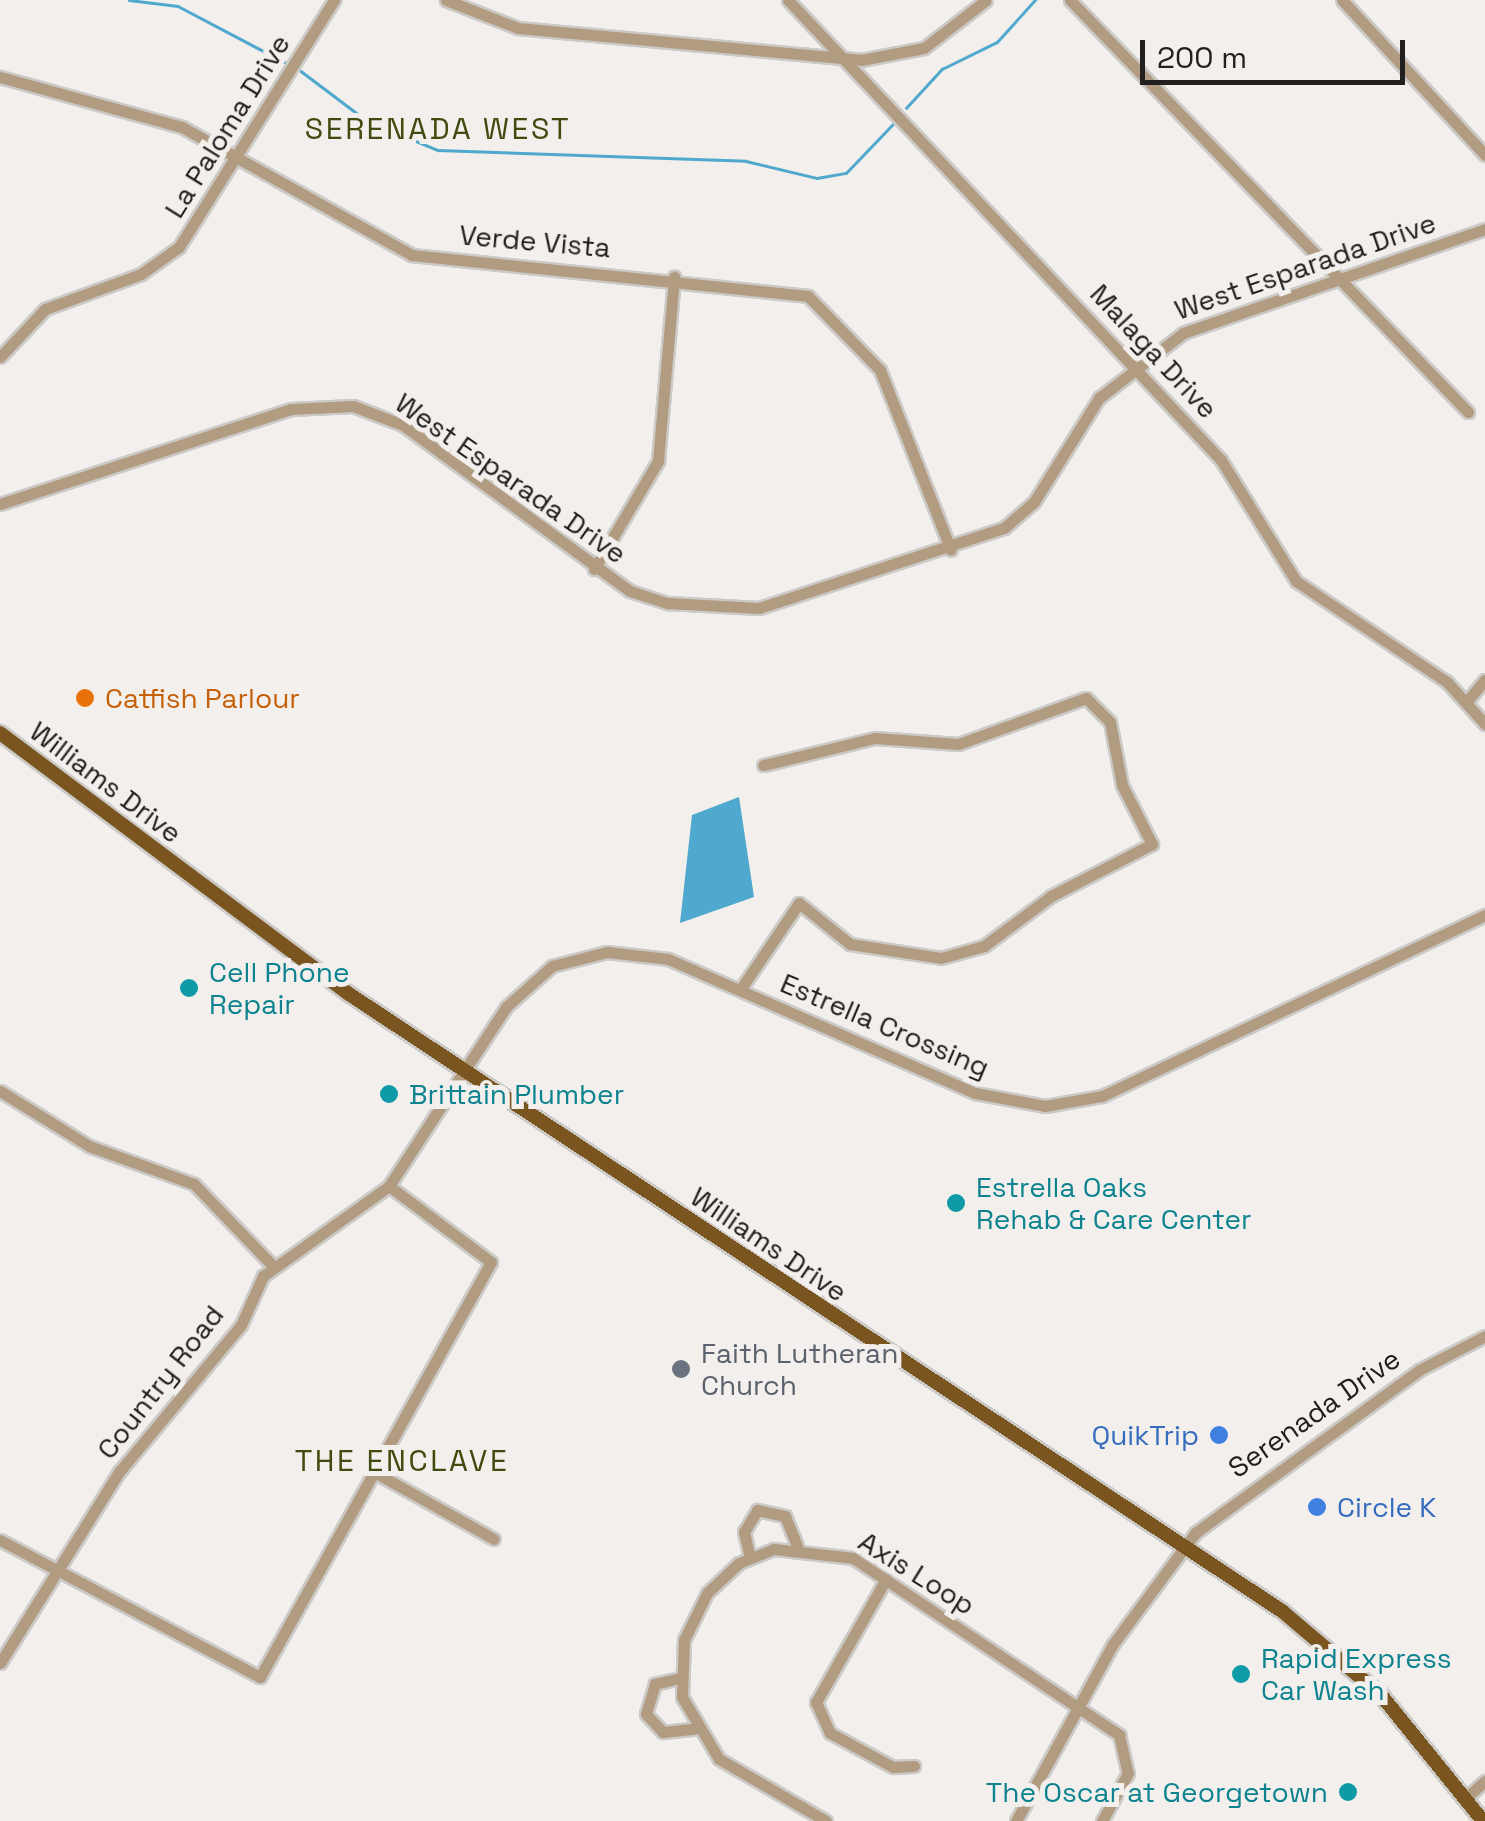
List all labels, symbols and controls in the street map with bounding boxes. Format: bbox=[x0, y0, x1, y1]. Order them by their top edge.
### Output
scale bar bbox=[1145, 20, 1410, 82]
street label: La Paloma Drive bbox=[157, 28, 297, 224]
text: 200 m bbox=[1157, 38, 1247, 77]
district label: SERENADA WEST bbox=[305, 111, 571, 147]
street label: West Esparada Drive bbox=[1170, 206, 1440, 326]
street label: Verde Vista bbox=[458, 218, 612, 264]
street label: Malaga Drive bbox=[1083, 277, 1225, 425]
street label: West Esparada Drive bbox=[389, 386, 633, 570]
place label: Catfish Parlour bbox=[105, 681, 300, 715]
marker: Catfish Parlour bbox=[74, 687, 96, 709]
street label: Williams Drive bbox=[24, 714, 188, 850]
place label: Cell Phone Repair bbox=[209, 955, 350, 1021]
street label: Estrella Crossing bbox=[776, 966, 994, 1084]
marker: Cell Phone Repair bbox=[178, 977, 200, 999]
place label: Brittain Plumber bbox=[409, 1077, 624, 1111]
marker: Brittain Plumber bbox=[378, 1083, 400, 1105]
place label: Estrella Oaks Rehab & Care Center bbox=[976, 1170, 1252, 1236]
street label: Williams Drive bbox=[685, 1179, 853, 1309]
marker: Estrella Oaks Rehab & Care Center bbox=[945, 1192, 967, 1214]
street label: Country Road bbox=[90, 1298, 230, 1466]
place label: Faith Lutheran Church bbox=[701, 1336, 898, 1402]
street label: Serenada Drive bbox=[1222, 1341, 1406, 1485]
marker: Faith Lutheran Church bbox=[670, 1358, 692, 1380]
place label: QuikTrip bbox=[1091, 1418, 1199, 1452]
marker: QuikTrip bbox=[1208, 1424, 1230, 1446]
district label: THE ENCLAVE bbox=[295, 1443, 509, 1479]
place label: Circle K bbox=[1337, 1490, 1436, 1524]
marker: Circle K bbox=[1306, 1496, 1328, 1518]
street label: Axis Loop bbox=[853, 1524, 981, 1622]
place label: Rapid Express Car Wash bbox=[1261, 1641, 1451, 1707]
marker: Rapid Express Car Wash bbox=[1230, 1663, 1252, 1685]
place label: The Oscar at Georgetown bbox=[986, 1775, 1328, 1809]
marker: The Oscar at Georgetown bbox=[1337, 1781, 1359, 1803]

